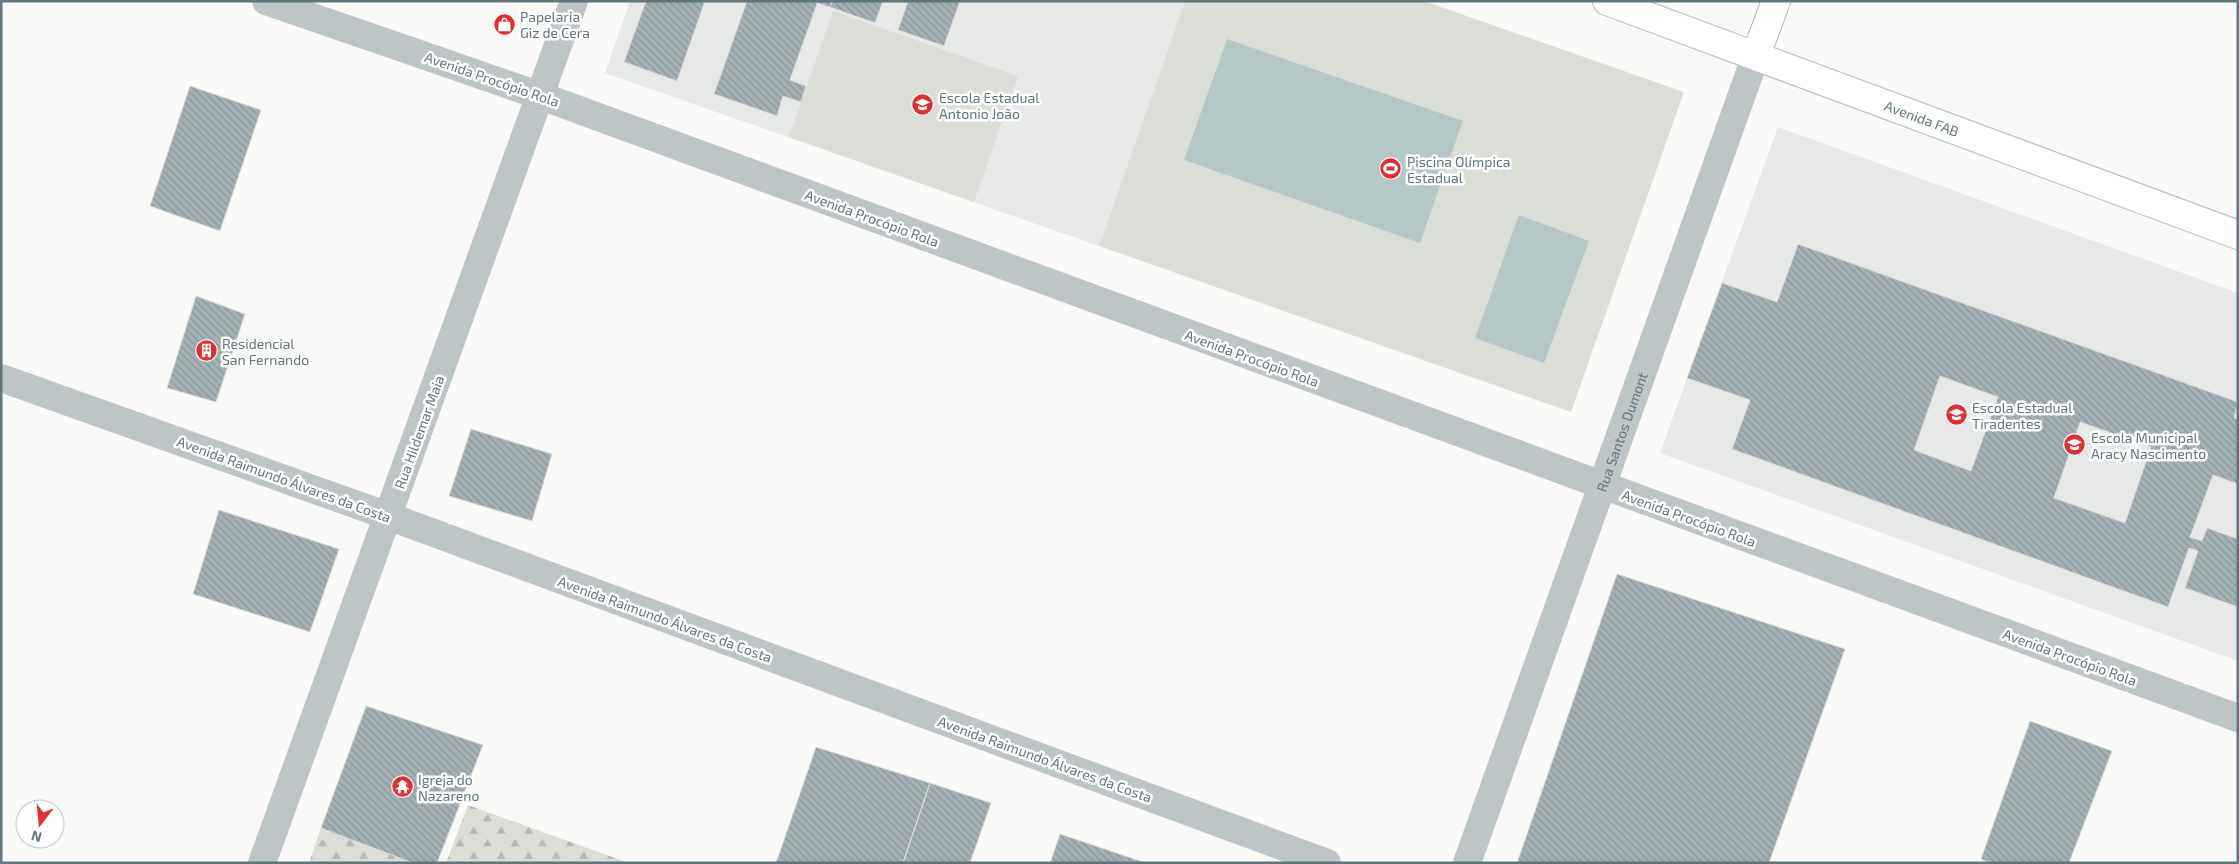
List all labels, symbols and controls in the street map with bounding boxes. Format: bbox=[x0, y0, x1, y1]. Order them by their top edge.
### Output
place label: Papelaria Giz de Cera bbox=[520, 8, 590, 41]
shop icon: Papelaria Giz de Cera bbox=[492, 12, 516, 36]
street label: Avenida Procópio Rola bbox=[423, 48, 561, 110]
place label: Escola Estadual Antonio João bbox=[939, 89, 1040, 122]
school or university icon: Escola Estadual Antonio João bbox=[911, 93, 935, 117]
street label: Avenida FAB bbox=[1883, 96, 1962, 139]
place label: Piscina Olímpica Estadual bbox=[1407, 153, 1511, 186]
sports icon: Piscina Olímpica Estadual bbox=[1379, 157, 1403, 181]
street label: Avenida Procópio Rola bbox=[803, 186, 941, 250]
street label: Avenida Procópio Rola bbox=[1183, 326, 1321, 390]
place label: Residencial San Fernando bbox=[222, 335, 309, 368]
building icon: Residencial San Fernando bbox=[194, 339, 218, 363]
street label: Rua Santos Dumont bbox=[1592, 370, 1650, 494]
street label: Rua Hildemar Maia bbox=[391, 373, 447, 491]
place label: Escola Estadual Tiradentes bbox=[1972, 399, 2073, 432]
school or university icon: Escola Estadual Tiradentes bbox=[1944, 403, 1968, 427]
place label: Escola Municipal Aracy Nascimento bbox=[2091, 429, 2206, 462]
street label: Avenida Raimundo Álvares da Costa bbox=[175, 432, 393, 526]
school or university icon: Escola Municipal Aracy Nascimento bbox=[2063, 433, 2087, 457]
street label: Avenida Procópio Rola bbox=[1620, 486, 1758, 550]
street label: Avenida Raimundo Álvares da Costa bbox=[556, 572, 774, 666]
street label: Avenida Procópio Rola bbox=[2001, 625, 2139, 689]
street label: Avenida Raimundo Álvares da Costa bbox=[936, 712, 1154, 806]
place label: Igreja do Nazareno bbox=[418, 771, 479, 804]
temple icon: Igreja do Nazareno bbox=[390, 775, 414, 799]
north arrow bbox=[15, 799, 65, 849]
text: N bbox=[29, 827, 43, 847]

